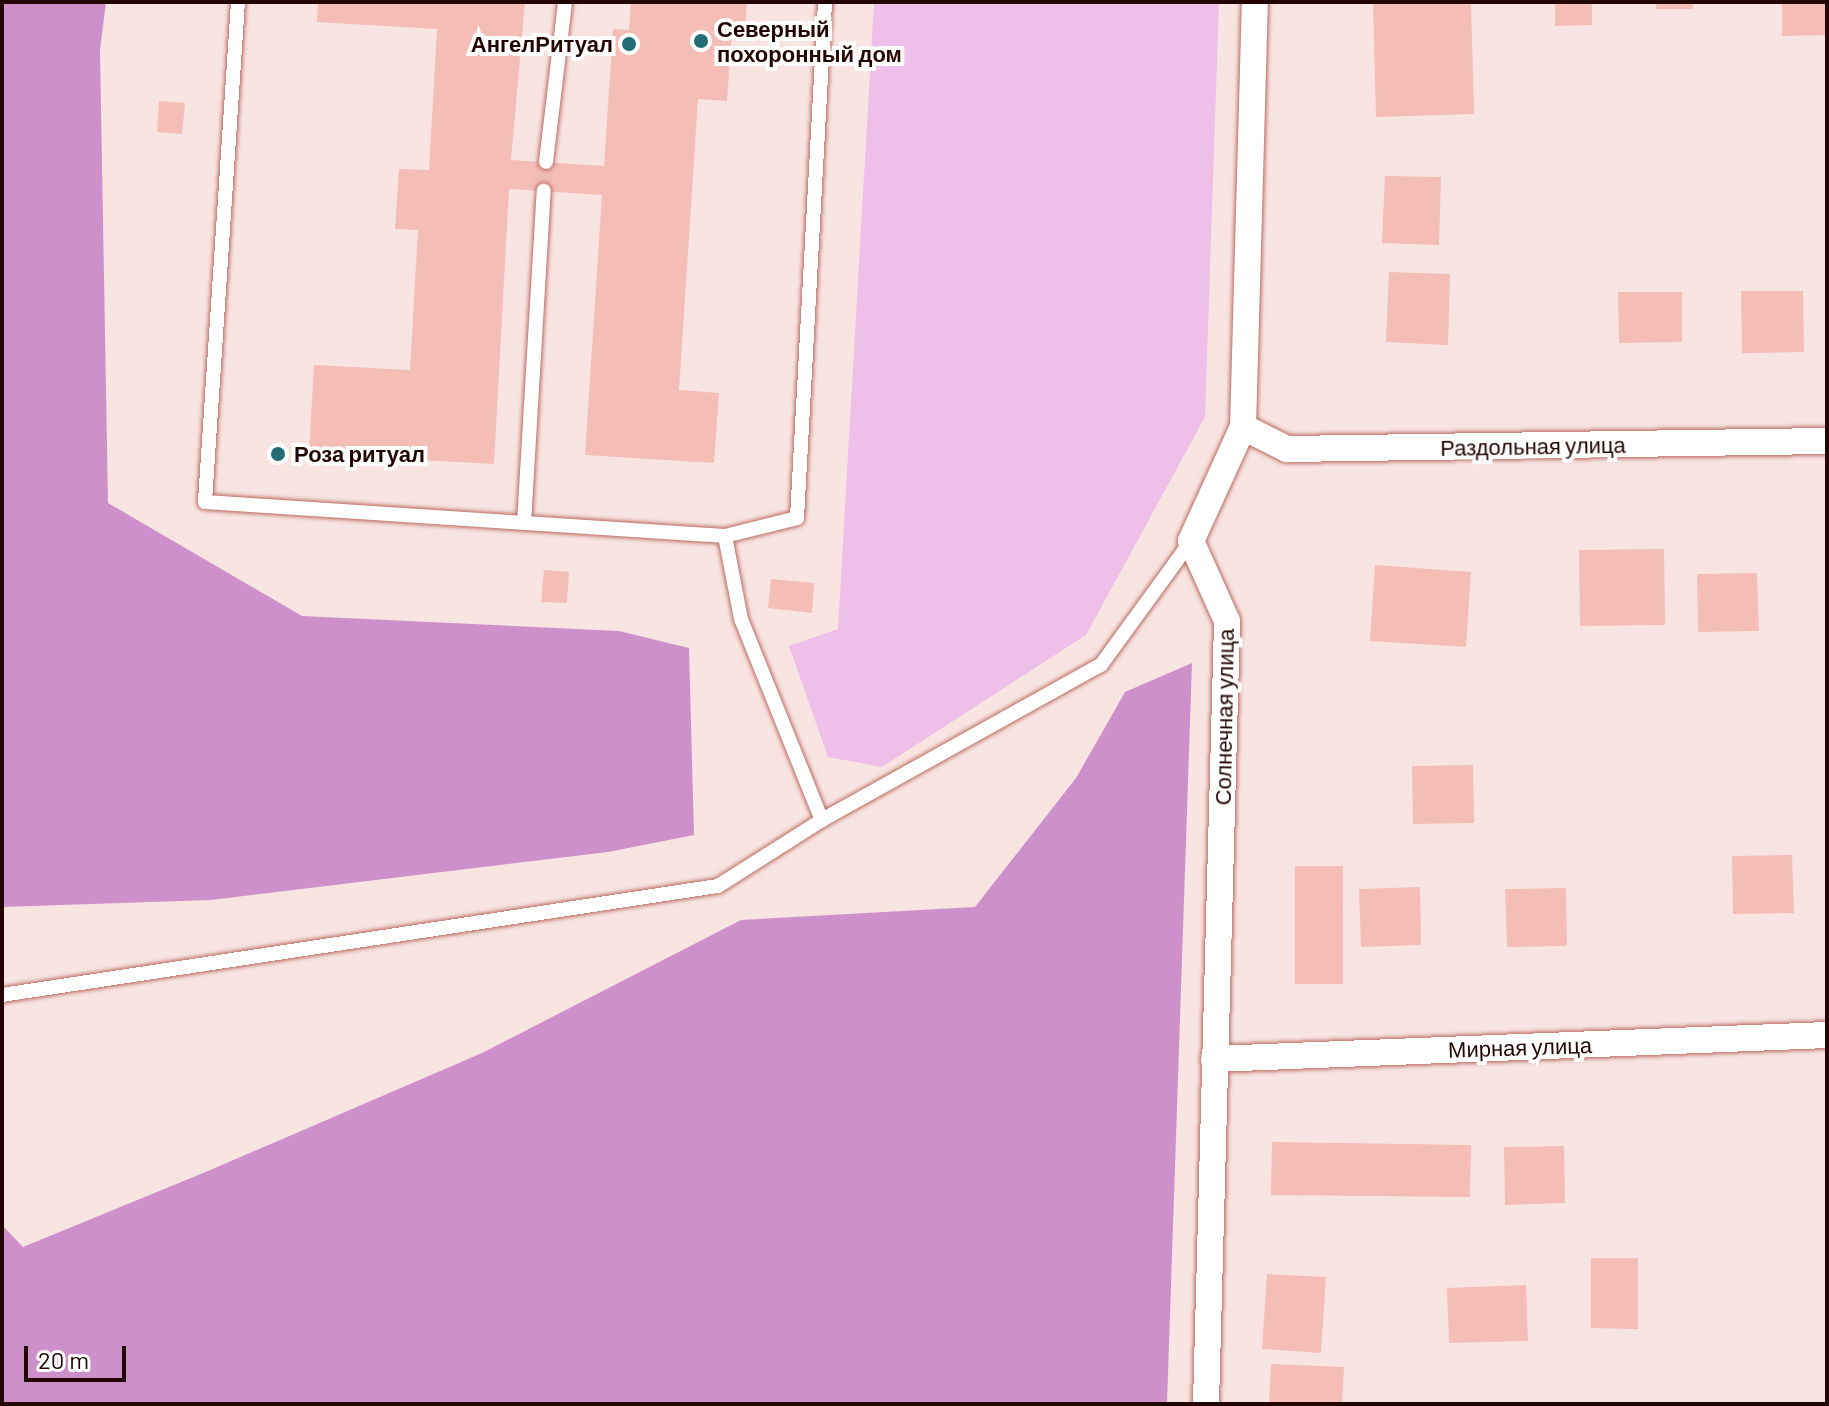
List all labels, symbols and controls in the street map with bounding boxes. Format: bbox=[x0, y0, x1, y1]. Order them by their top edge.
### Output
place label: Северный похоронный дом bbox=[717, 15, 902, 66]
place label: АнгелРитуал bbox=[471, 31, 613, 57]
marker: Северный похоронный дом bbox=[692, 32, 710, 50]
marker: АнгелРитуал bbox=[620, 35, 638, 53]
street label: Раздольная улица bbox=[1440, 431, 1626, 461]
place label: Роза ритуал bbox=[294, 441, 425, 467]
marker: Роза ритуал bbox=[269, 445, 287, 463]
street label: Солнечная улица bbox=[1209, 628, 1239, 806]
street label: Мирная улица bbox=[1448, 1031, 1592, 1063]
scale bar bbox=[28, 1330, 130, 1380]
text: 20 m bbox=[38, 1345, 89, 1374]

